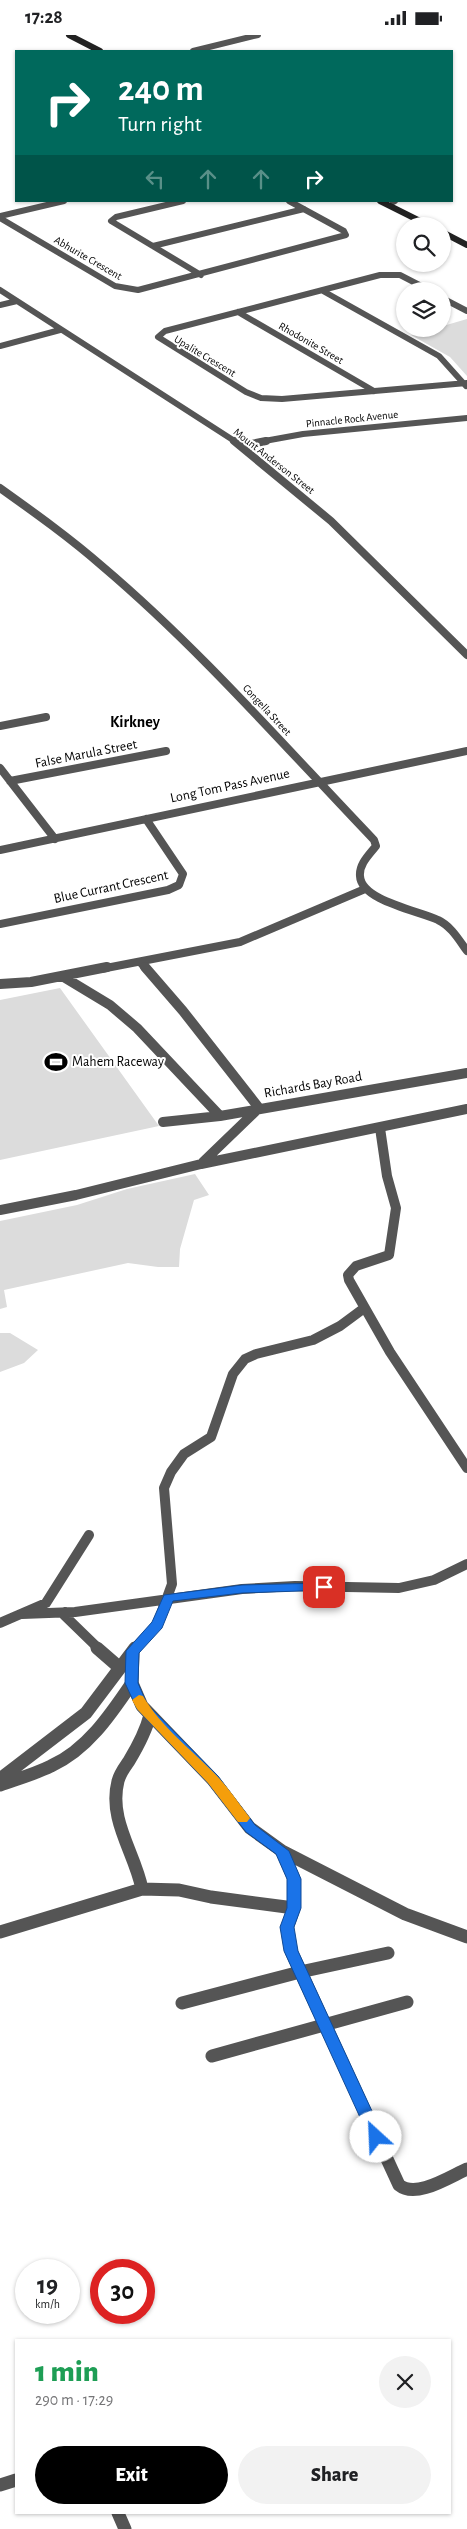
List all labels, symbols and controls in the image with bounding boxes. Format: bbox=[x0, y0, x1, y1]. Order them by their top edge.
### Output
text: 17:28 bbox=[25, 8, 63, 27]
icon: right bbox=[35, 70, 100, 135]
text: 240 m bbox=[118, 72, 204, 107]
text: Turn right bbox=[118, 113, 202, 135]
icon: left bbox=[141, 165, 169, 193]
icon: ahead bbox=[194, 165, 222, 193]
icon: ahead bbox=[247, 165, 275, 193]
icon: right bbox=[300, 165, 328, 193]
map controls bbox=[396, 217, 451, 337]
button: search bbox=[396, 217, 451, 272]
street label: Abhurite Crescent bbox=[52, 234, 124, 282]
button: layers bbox=[396, 282, 451, 337]
street label: Rhodonite Street bbox=[277, 320, 346, 366]
street label: Upalite Crescent bbox=[172, 333, 238, 379]
street label: Pinnacle Rock Avenue bbox=[305, 409, 399, 429]
street label: Mount Anderson Street bbox=[231, 426, 317, 496]
street label: Congella Street bbox=[241, 682, 294, 738]
district label: Kirkney bbox=[110, 714, 161, 731]
street label: False Marula Street bbox=[34, 737, 139, 771]
street label: Long Tom Pass Avenue bbox=[169, 766, 291, 806]
street label: Blue Currant Crescent bbox=[52, 868, 170, 906]
sports icon: Mahem Raceway bbox=[43, 1049, 69, 1075]
place label: Mahem Raceway bbox=[72, 1055, 164, 1069]
street label: Richards Bay Road bbox=[263, 1069, 363, 1101]
pin bbox=[303, 1566, 345, 1608]
icon: arrive bbox=[310, 1573, 338, 1601]
position arrow bbox=[349, 2110, 401, 2162]
speed limit sign: 30 bbox=[90, 2259, 155, 2324]
text: 19 bbox=[37, 2273, 58, 2298]
text: km/h bbox=[35, 2298, 60, 2310]
button: close bbox=[379, 2356, 431, 2408]
text: 1 min bbox=[35, 2357, 99, 2387]
text: 290 m · 17:29 bbox=[35, 2392, 113, 2408]
button: Exit bbox=[35, 2446, 228, 2504]
button: Share bbox=[238, 2446, 431, 2504]

